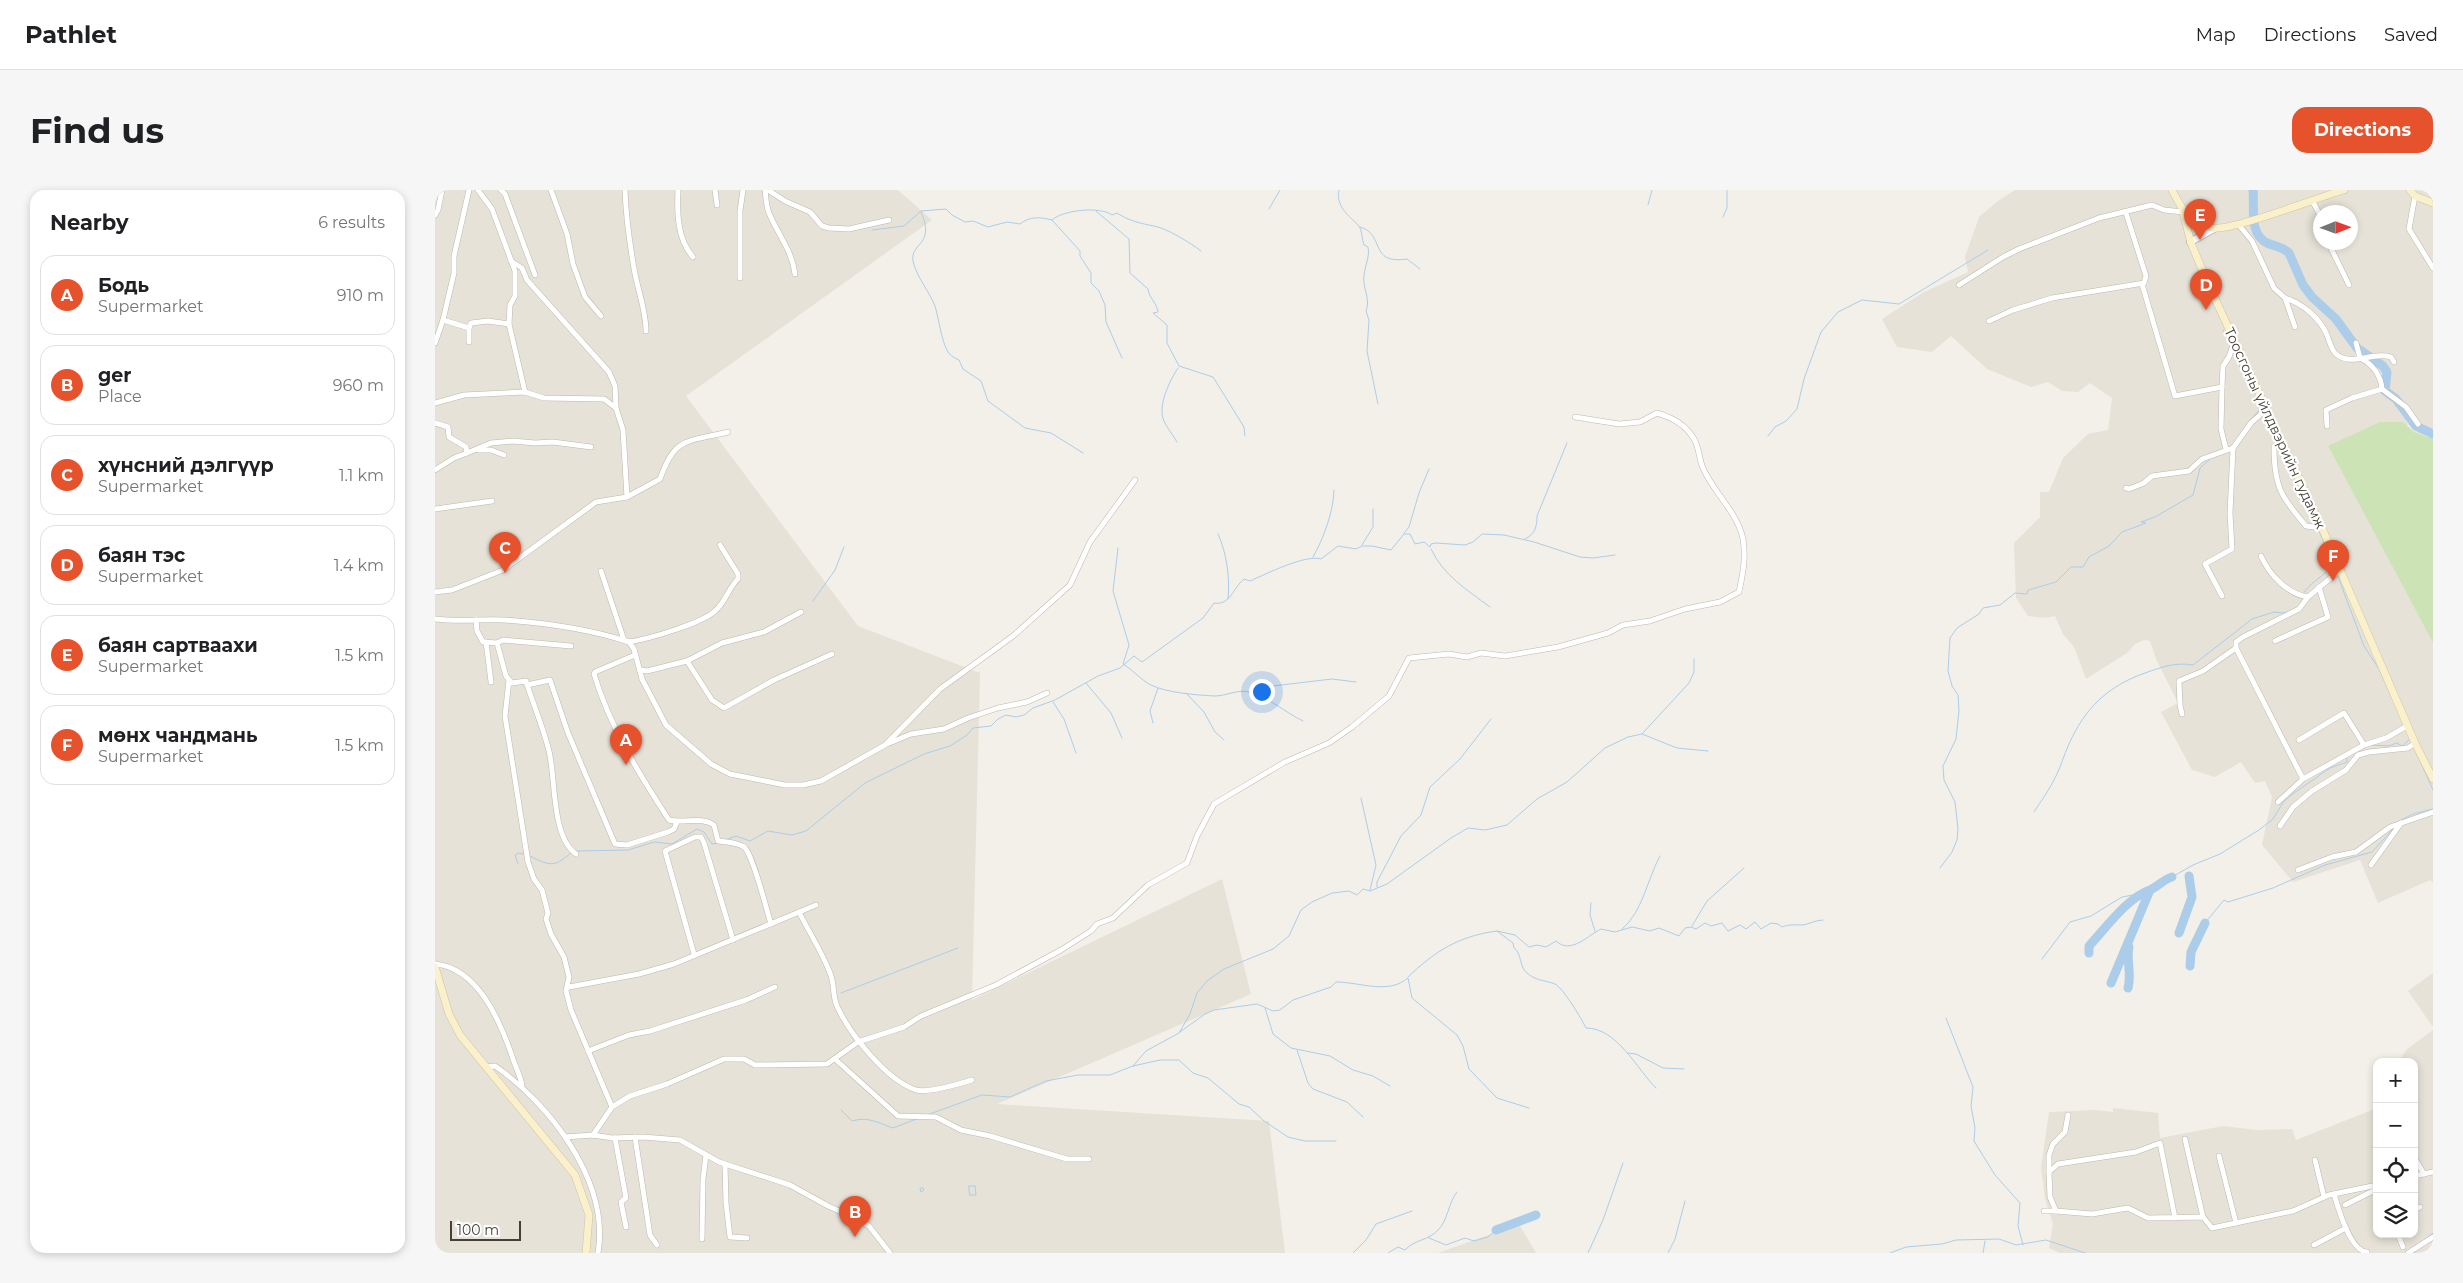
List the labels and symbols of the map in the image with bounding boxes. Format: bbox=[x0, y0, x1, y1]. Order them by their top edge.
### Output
pin: E bbox=[2184, 199, 2216, 240]
north arrow bbox=[2313, 205, 2358, 250]
pin: D bbox=[2190, 269, 2222, 310]
street label: Тоосгоны үйлдвэрийн гудамж bbox=[2220, 324, 2330, 532]
pin: C bbox=[489, 532, 521, 573]
pin: F bbox=[2317, 540, 2349, 581]
your location bbox=[1249, 679, 1275, 705]
pin: A bbox=[610, 724, 642, 765]
pin: B bbox=[839, 1196, 871, 1237]
scale bar bbox=[450, 1218, 521, 1241]

